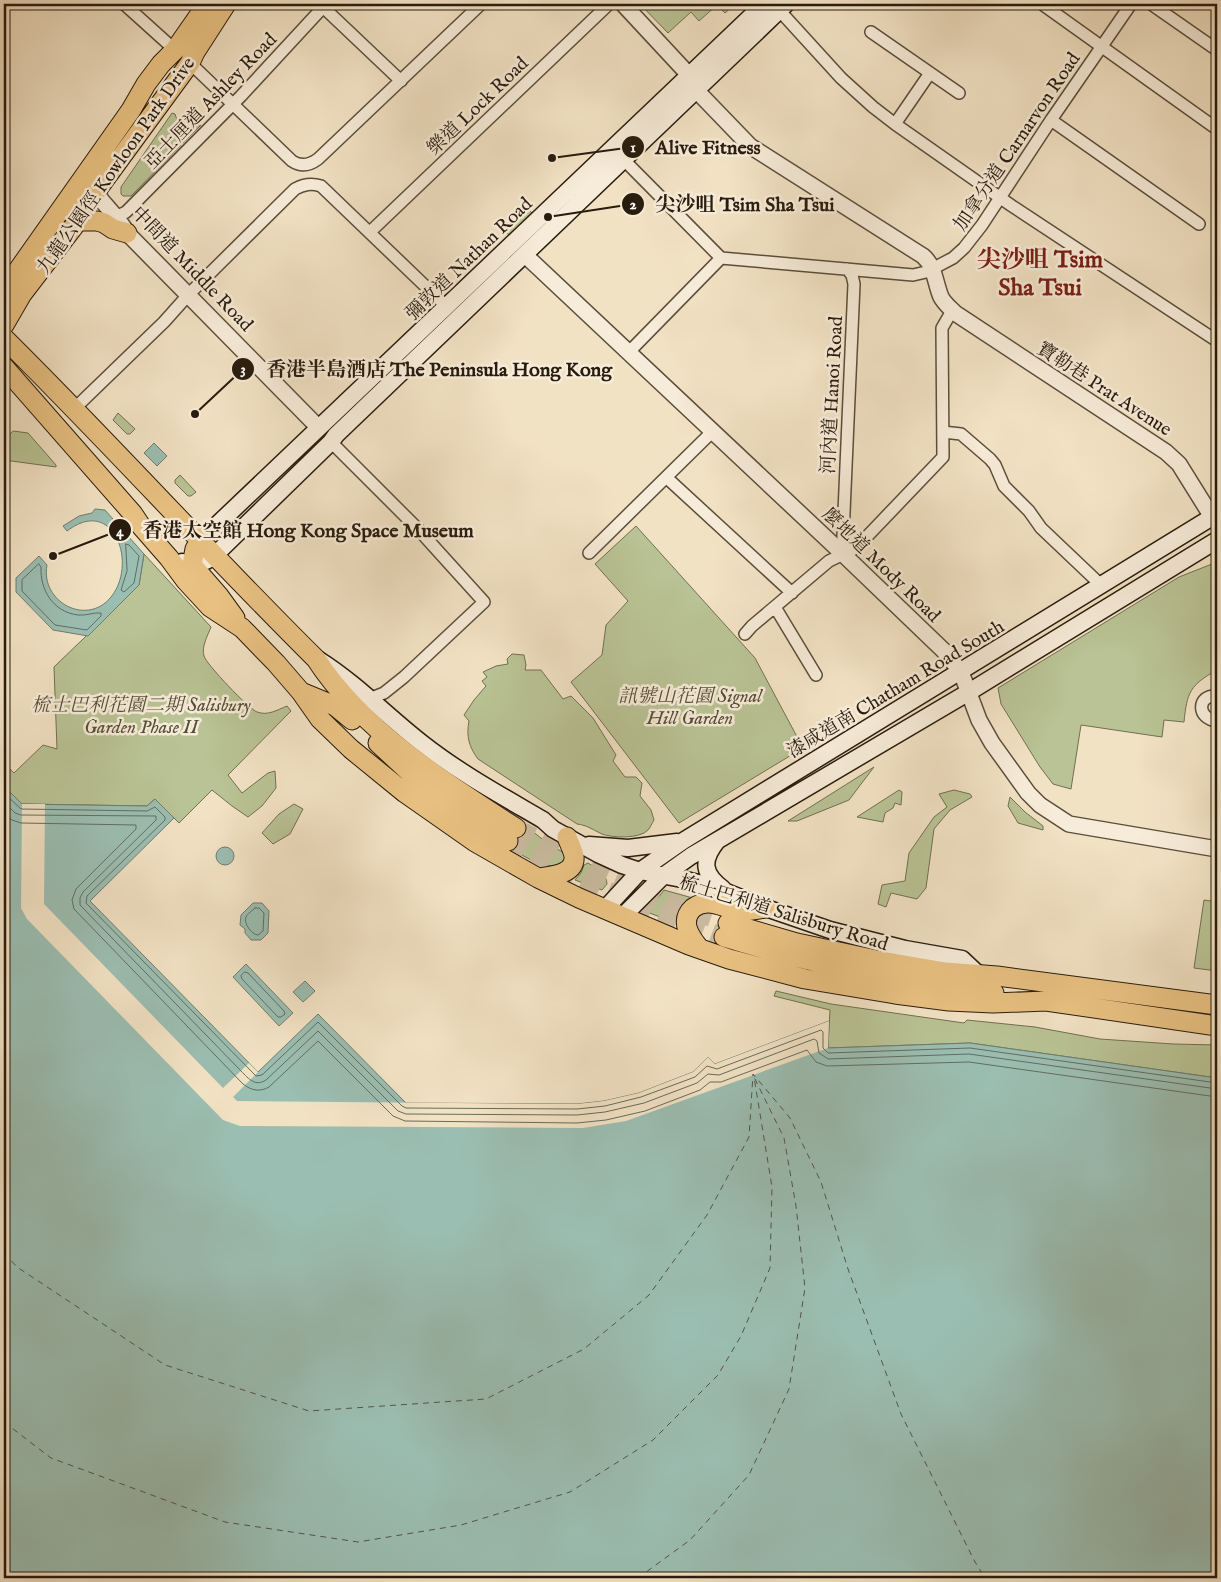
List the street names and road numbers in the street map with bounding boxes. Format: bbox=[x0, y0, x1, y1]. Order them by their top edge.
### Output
street label: 亞士厘道 Ashley Road bbox=[140, 28, 283, 174]
street label: 加拿分道 Carnarvon Road bbox=[949, 48, 1087, 236]
street label: 樂道 Lock Road bbox=[423, 52, 535, 161]
street label: 九龍公園徑 Kowloon Park Drive bbox=[32, 53, 201, 279]
street label: 彌敦道 Nathan Road bbox=[401, 192, 539, 326]
street label: 中間道 Middle Road bbox=[126, 202, 258, 338]
street label: 河內道 Hanoi Road bbox=[817, 315, 849, 475]
street label: 寶勒巷 Prat Avenue bbox=[1032, 337, 1176, 442]
street label: 麼地道 Mody Road bbox=[816, 503, 946, 629]
street label: 漆咸道南 Chatham Road South bbox=[783, 615, 1009, 764]
street label: 梳士巴利道 Salisbury Road bbox=[676, 871, 892, 957]

